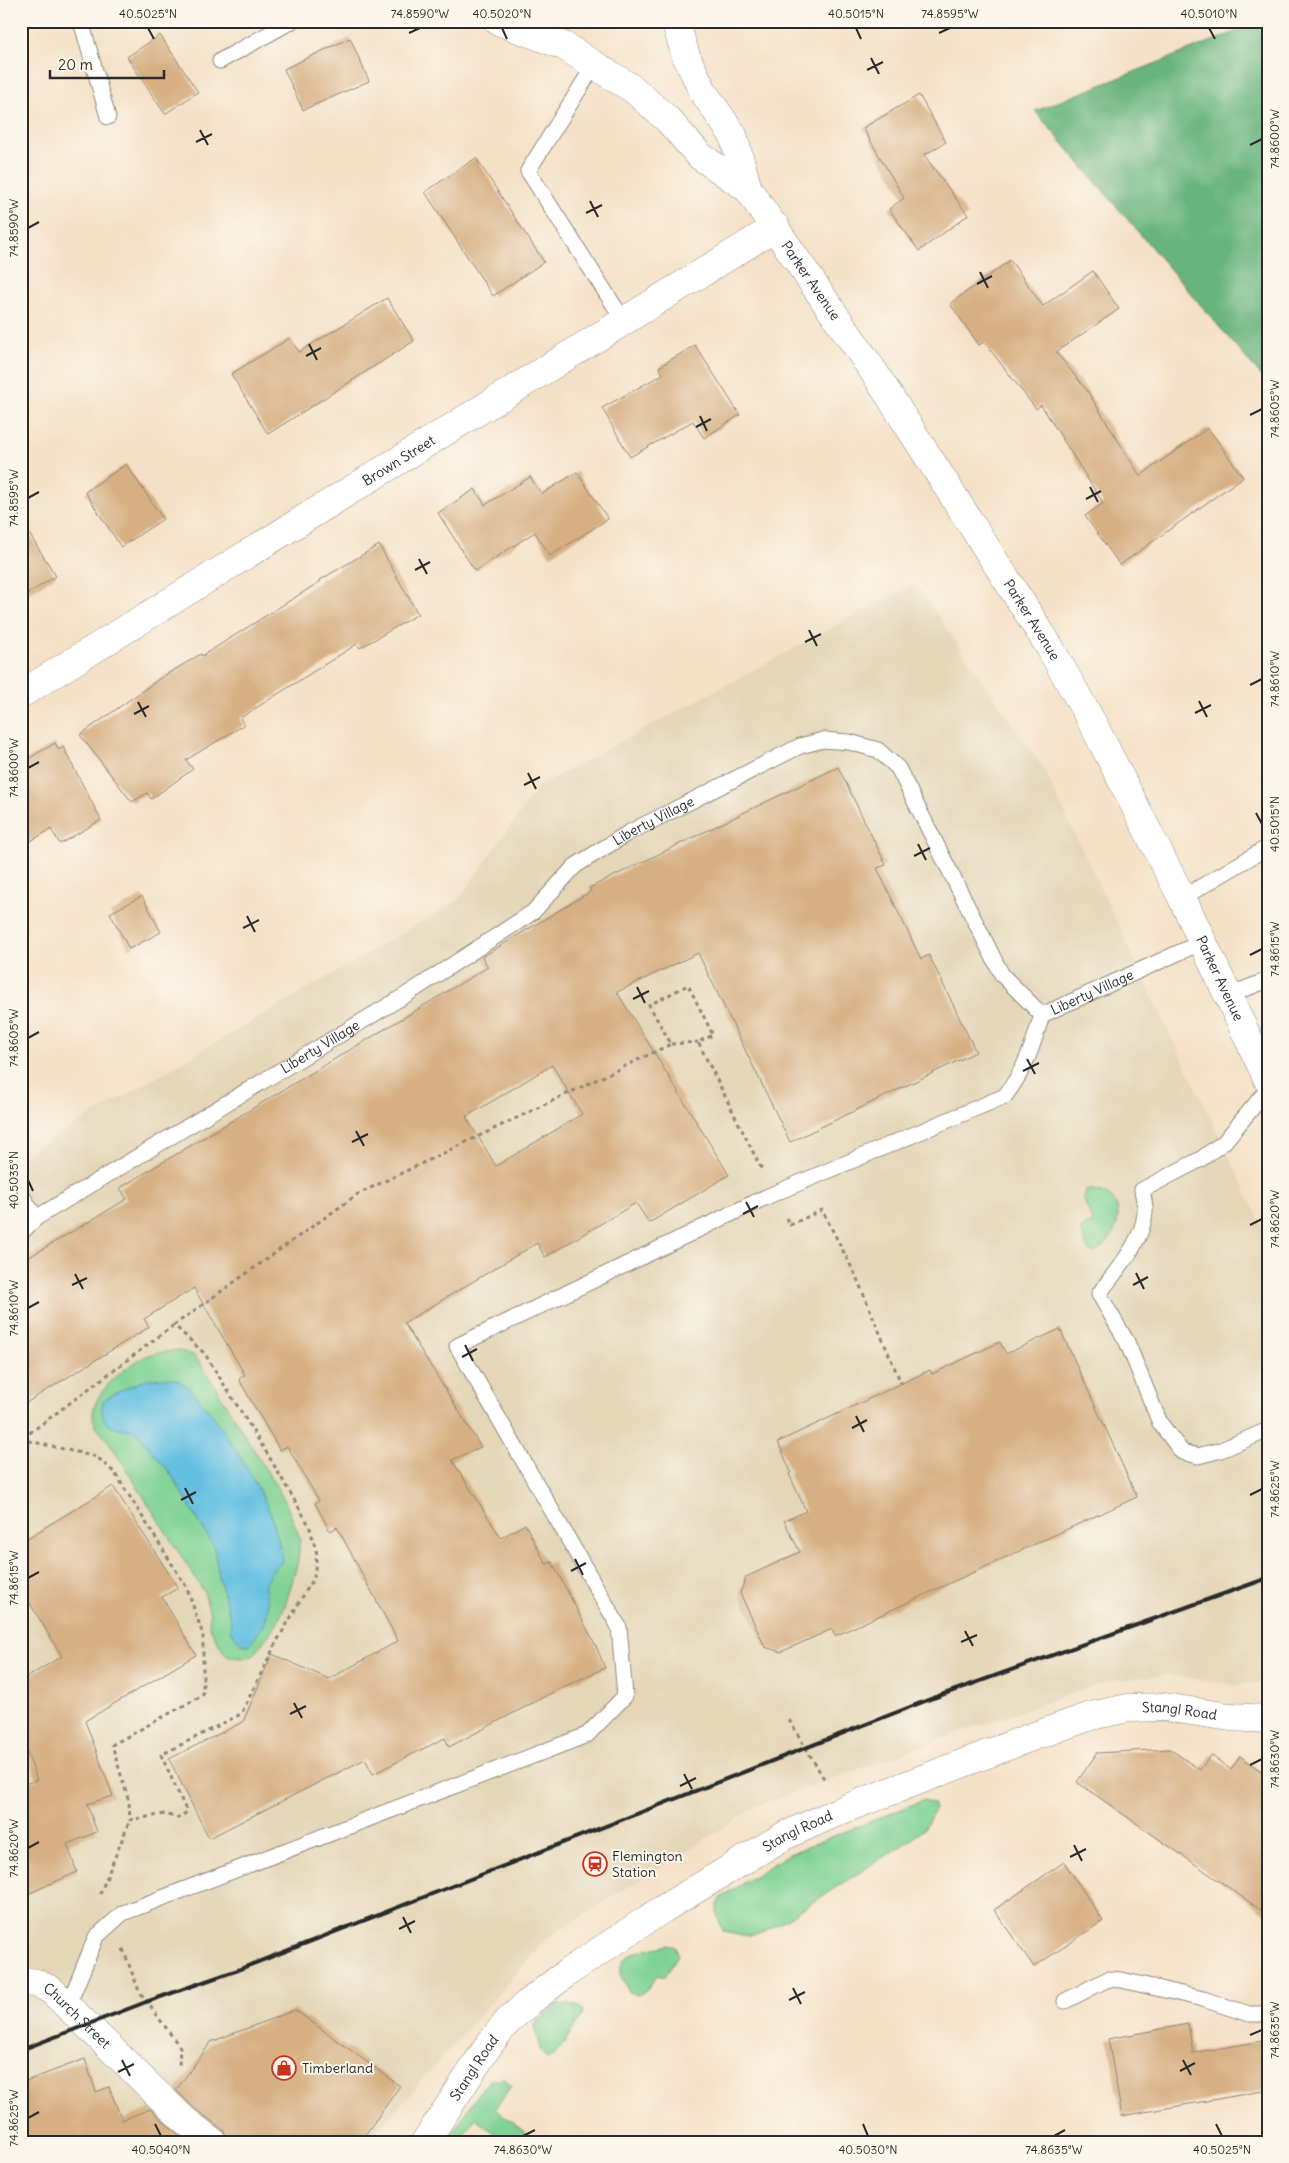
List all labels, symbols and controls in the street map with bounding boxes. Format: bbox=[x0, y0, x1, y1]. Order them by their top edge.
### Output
text: 40.5025°N bbox=[119, 6, 177, 21]
text: 74.8590°W bbox=[391, 6, 449, 21]
text: 40.5020°N bbox=[473, 6, 531, 21]
text: 40.5015°N bbox=[828, 6, 884, 21]
text: 74.8595°W bbox=[921, 6, 979, 21]
text: 40.5010°N bbox=[1180, 6, 1238, 21]
scale bar bbox=[50, 48, 164, 80]
text: 20 m bbox=[58, 55, 93, 74]
text: 74.8600°W bbox=[1267, 109, 1282, 169]
text: 74.8590°W bbox=[6, 199, 21, 257]
street label: Parker Avenue bbox=[777, 237, 845, 324]
text: 74.8605°W bbox=[1267, 380, 1282, 438]
street label: Brown Street bbox=[359, 431, 439, 490]
text: 74.8595°W bbox=[6, 469, 21, 527]
street label: Parker Avenue bbox=[1000, 576, 1064, 663]
text: 74.8610°W bbox=[1267, 651, 1282, 707]
text: 74.8600°W bbox=[6, 738, 21, 798]
street label: Liberty Village bbox=[609, 792, 697, 849]
text: 40.5015°N bbox=[1267, 796, 1282, 852]
text: 74.8615°W bbox=[1267, 921, 1282, 977]
street label: Parker Avenue bbox=[1192, 933, 1248, 1024]
street label: Liberty Village bbox=[1048, 965, 1136, 1019]
text: 74.8605°W bbox=[6, 1009, 21, 1067]
street label: Liberty Village bbox=[277, 1016, 363, 1077]
text: 40.5035°N bbox=[6, 1151, 21, 1209]
text: 74.8620°W bbox=[1267, 1190, 1282, 1248]
text: 74.8610°W bbox=[6, 1280, 21, 1336]
text: 74.8625°W bbox=[1267, 1460, 1282, 1518]
text: 74.8615°W bbox=[6, 1550, 21, 1606]
street label: Stangl Road bbox=[1142, 1698, 1218, 1724]
text: 74.8630°W bbox=[1267, 1730, 1282, 1788]
street label: Stangl Road bbox=[759, 1806, 835, 1856]
text: 74.8620°W bbox=[6, 1819, 21, 1877]
place label: Flemington Station bbox=[612, 1847, 683, 1881]
station icon: Flemington Station bbox=[582, 1851, 608, 1877]
street label: Church Street bbox=[41, 1979, 115, 2052]
text: 74.8635°W bbox=[1267, 2001, 1282, 2059]
street label: Stangl Road bbox=[446, 2031, 502, 2104]
shop icon: Timberland bbox=[271, 2055, 297, 2081]
place label: Timberland bbox=[302, 2059, 373, 2077]
text: 74.8625°W bbox=[6, 2089, 21, 2147]
text: 40.5040°N bbox=[131, 2142, 191, 2157]
text: 74.8630°W bbox=[494, 2142, 552, 2157]
text: 40.5030°N bbox=[838, 2142, 898, 2157]
text: 74.8635°W bbox=[1025, 2142, 1083, 2157]
text: 40.5025°N bbox=[1193, 2142, 1251, 2157]

